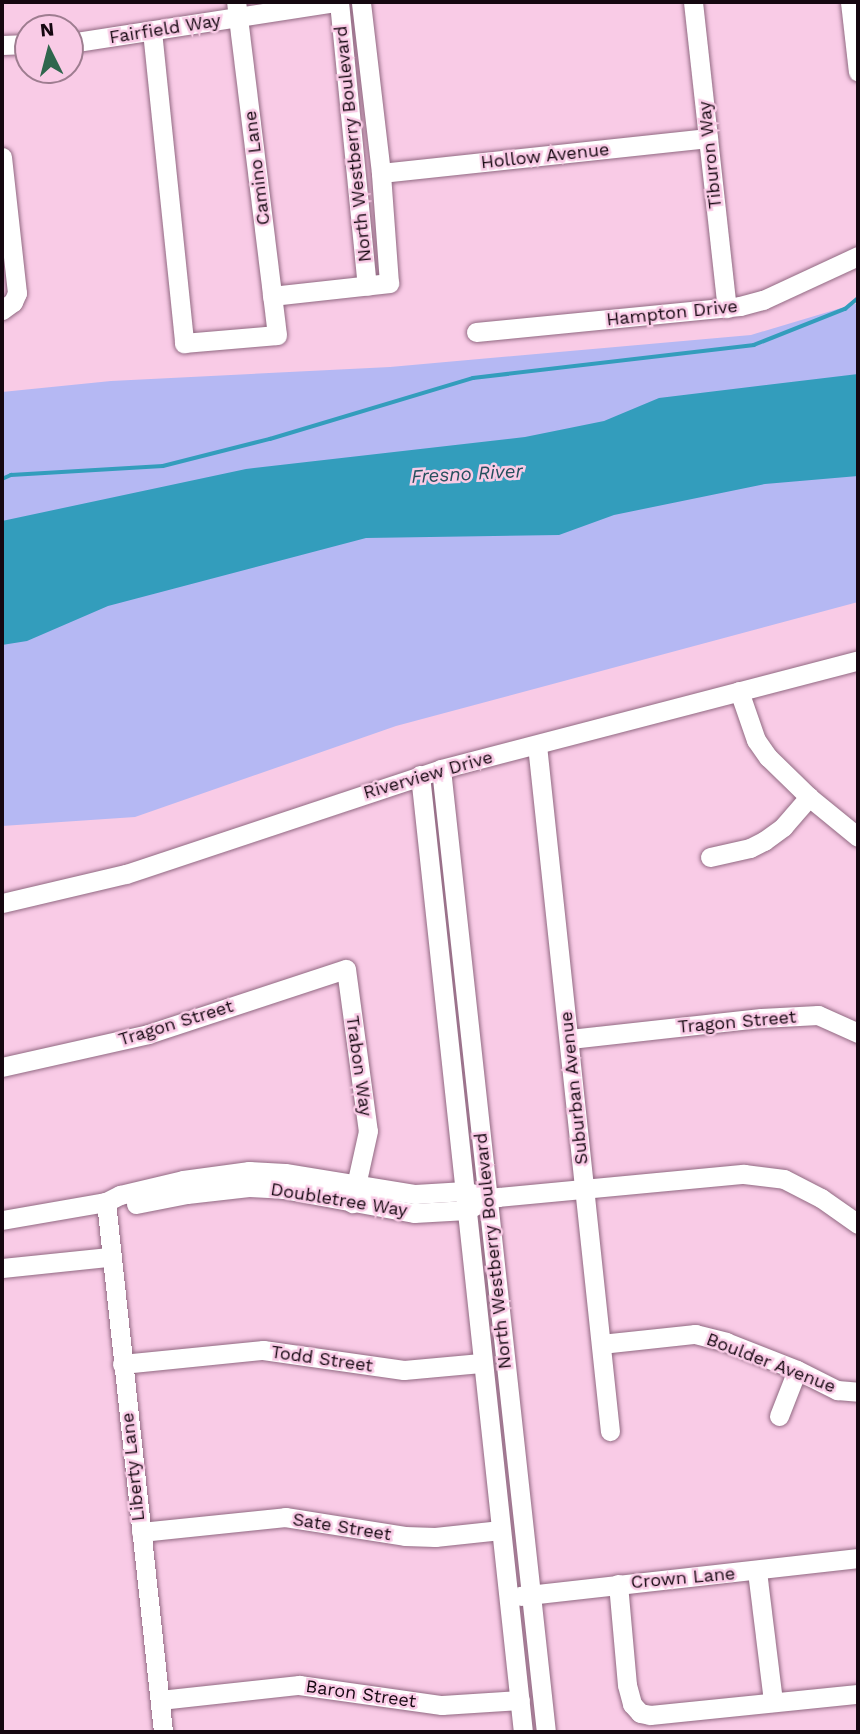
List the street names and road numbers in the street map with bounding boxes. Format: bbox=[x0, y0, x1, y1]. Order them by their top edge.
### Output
street label: Fairfield Way bbox=[107, 9, 223, 49]
street label: North Westberry Boulevard bbox=[330, 24, 376, 264]
street label: Tiburon Way bbox=[694, 100, 726, 210]
street label: Camino Lane bbox=[239, 110, 275, 226]
street label: Hollow Avenue bbox=[479, 138, 611, 174]
street label: Hampton Drive bbox=[605, 295, 739, 331]
street label: Riverview Drive bbox=[361, 746, 495, 804]
street label: Tragon Street bbox=[116, 995, 236, 1051]
street label: Tragon Street bbox=[677, 1006, 797, 1038]
street label: Suburban Avenue bbox=[555, 1010, 593, 1166]
street label: Trabon Way bbox=[341, 1014, 377, 1118]
street label: North Westberry Boulevard bbox=[470, 1131, 516, 1371]
street label: Doubletree Way bbox=[269, 1178, 409, 1222]
street label: Boulder Avenue bbox=[703, 1328, 839, 1398]
street label: Todd Street bbox=[270, 1341, 374, 1377]
street label: Liberty Lane bbox=[117, 1411, 149, 1523]
street label: Sate Street bbox=[291, 1509, 393, 1545]
street label: Crown Lane bbox=[630, 1563, 736, 1593]
street label: Baron Street bbox=[304, 1676, 418, 1712]

